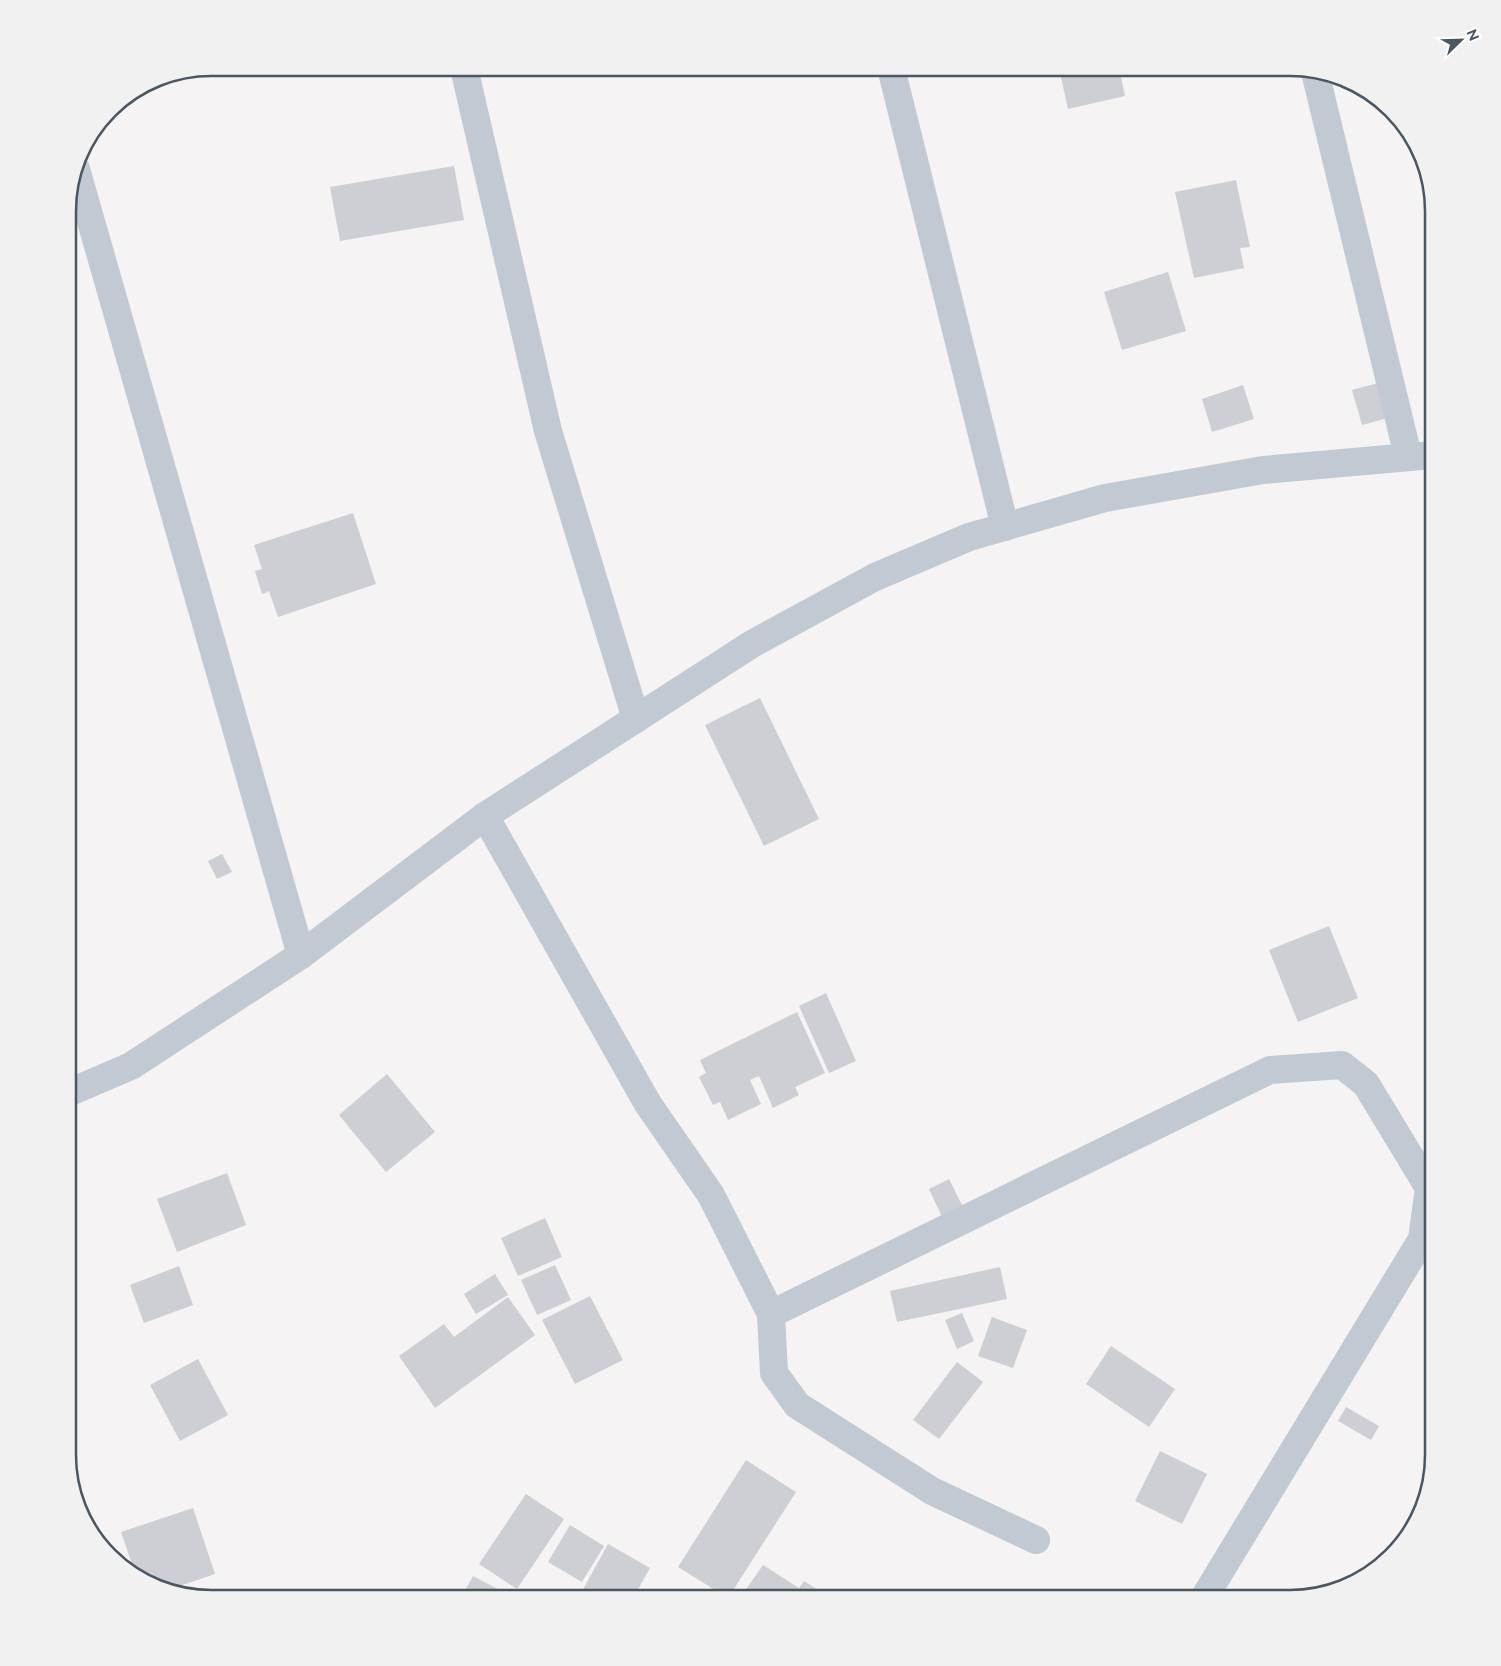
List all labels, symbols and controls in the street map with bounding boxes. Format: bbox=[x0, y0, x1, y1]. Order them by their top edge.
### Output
north arrow bbox=[1436, 15, 1486, 65]
text: N bbox=[1464, 27, 1482, 43]

